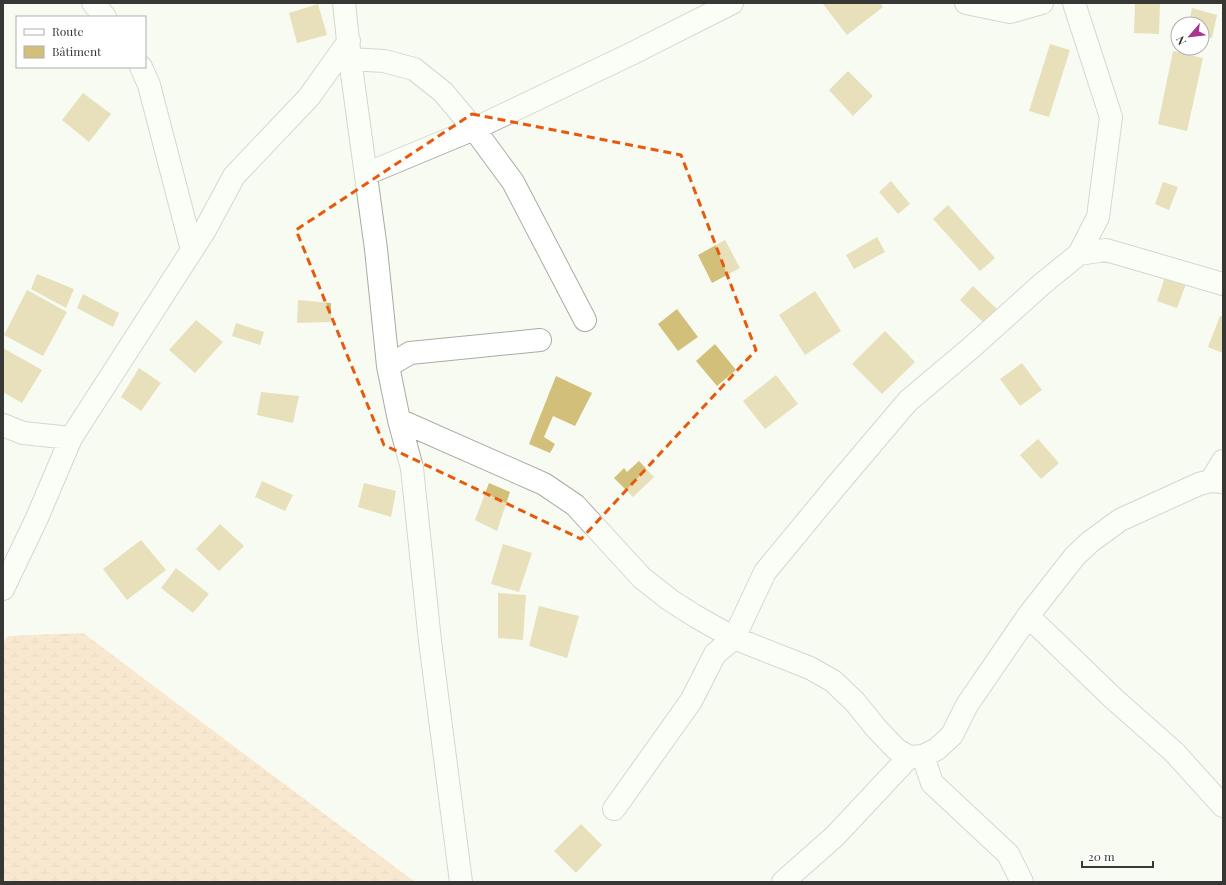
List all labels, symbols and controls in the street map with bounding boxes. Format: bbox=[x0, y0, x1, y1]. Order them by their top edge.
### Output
legend bbox=[16, 16, 146, 68]
north arrow bbox=[1170, 16, 1210, 56]
text: Route bbox=[52, 23, 84, 39]
text: N bbox=[1172, 34, 1189, 48]
text: Bâtiment bbox=[52, 43, 102, 59]
scale bar bbox=[1082, 843, 1153, 869]
text: 20 m bbox=[1088, 848, 1115, 864]

